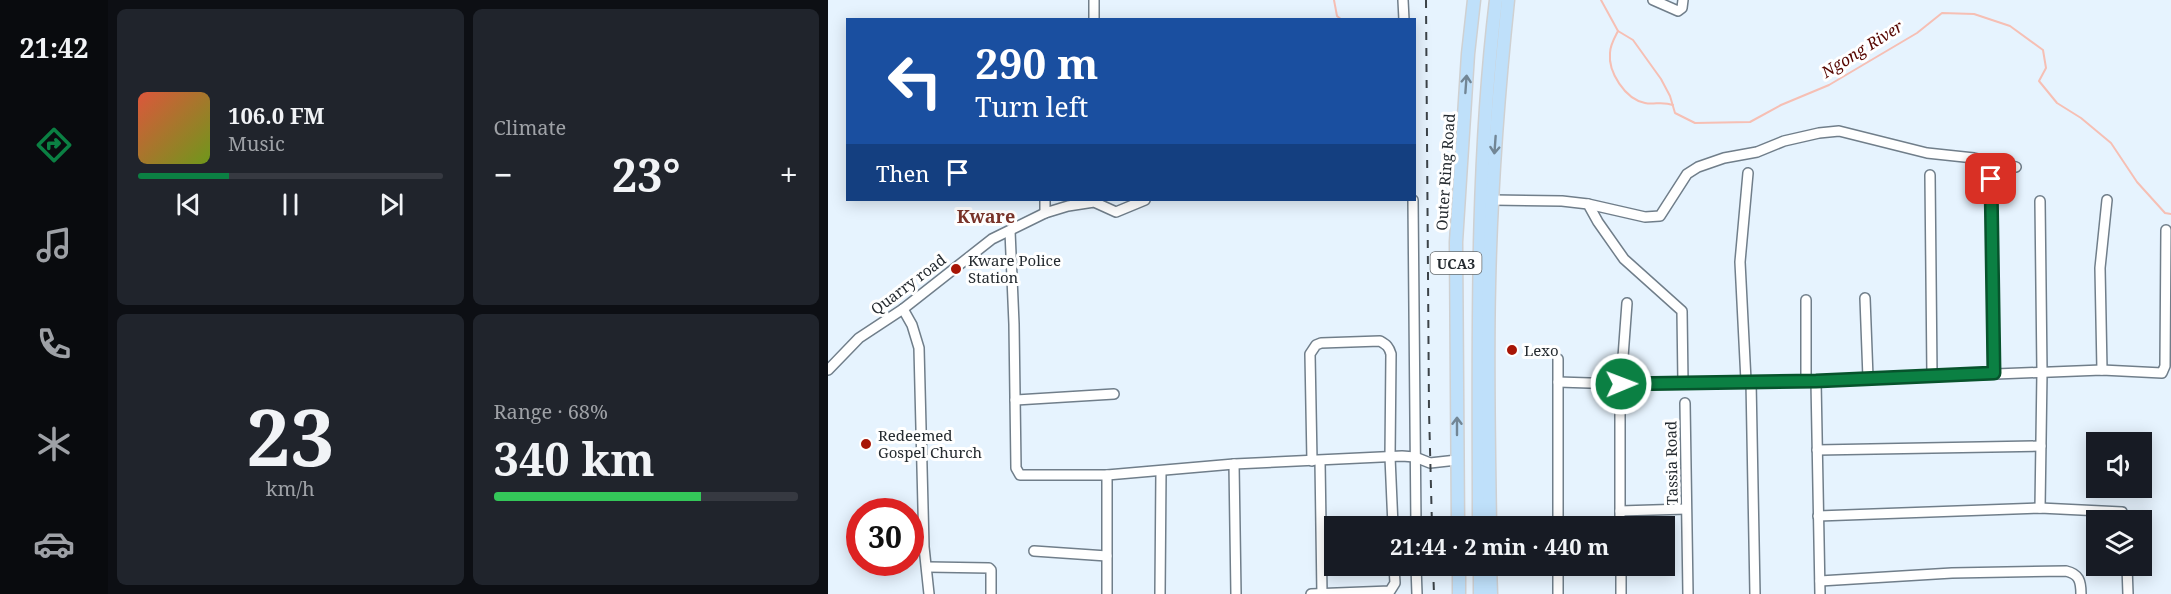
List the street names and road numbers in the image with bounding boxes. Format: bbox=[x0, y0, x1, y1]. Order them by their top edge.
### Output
street label: Outer Ring Road bbox=[1431, 113, 1459, 231]
street label: Quarry road bbox=[866, 249, 950, 319]
road number: UCA3 bbox=[1430, 252, 1482, 274]
street label: Tassia Road bbox=[1660, 421, 1682, 505]

